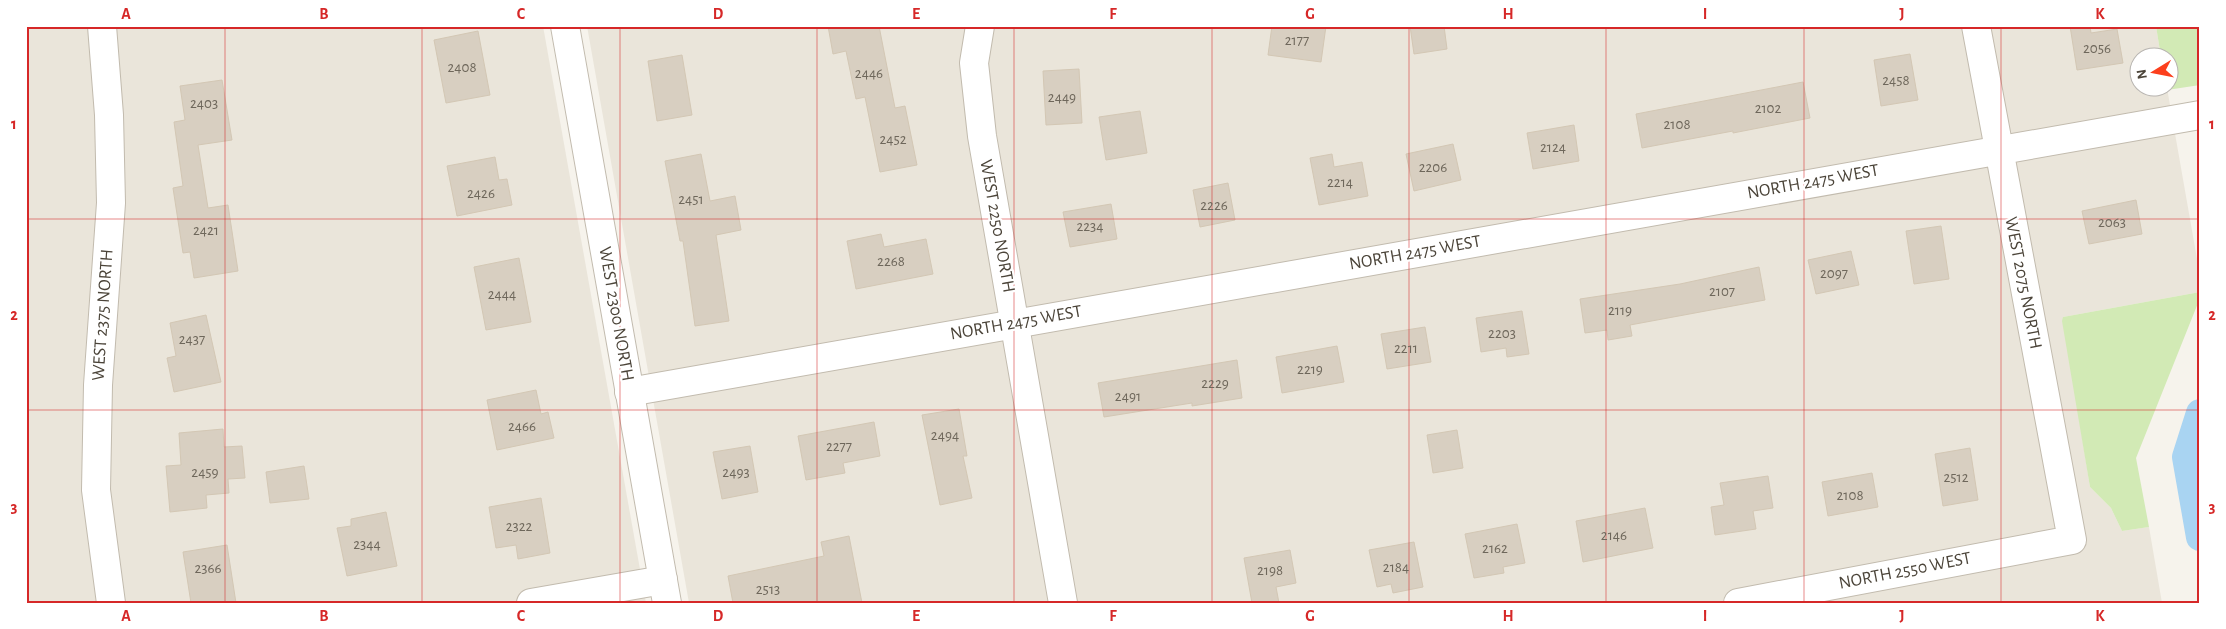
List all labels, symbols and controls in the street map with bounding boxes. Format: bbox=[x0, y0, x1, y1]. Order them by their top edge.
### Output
text: A bbox=[121, 6, 131, 22]
text: B bbox=[319, 6, 329, 22]
text: C bbox=[517, 6, 526, 22]
text: D bbox=[713, 6, 724, 22]
text: E bbox=[912, 6, 920, 22]
text: F bbox=[1109, 6, 1117, 22]
text: G bbox=[1305, 6, 1315, 22]
text: H bbox=[1502, 6, 1514, 22]
text: I bbox=[1703, 6, 1707, 22]
text: J bbox=[1899, 6, 1905, 22]
text: K bbox=[2095, 6, 2105, 22]
house number: 2177 bbox=[1285, 33, 1309, 48]
house number: 2056 bbox=[2083, 41, 2111, 56]
north arrow bbox=[2128, 48, 2178, 98]
house number: 2408 bbox=[447, 60, 477, 75]
house number: 2446 bbox=[855, 66, 883, 81]
text: N bbox=[2134, 68, 2150, 80]
house number: 2458 bbox=[1882, 73, 1910, 88]
house number: 2449 bbox=[1048, 90, 1076, 105]
house number: 2403 bbox=[190, 96, 218, 111]
house number: 2102 bbox=[1755, 101, 1782, 116]
text: 1 bbox=[11, 116, 17, 132]
text: 1 bbox=[2209, 116, 2215, 132]
house number: 2108 bbox=[1663, 117, 1691, 132]
house number: 2452 bbox=[879, 132, 907, 147]
house number: 2124 bbox=[1540, 140, 1566, 155]
street label: WEST 2250 NORTH bbox=[976, 158, 1018, 294]
house number: 2206 bbox=[1419, 160, 1447, 175]
street label: NORTH 2475 WEST bbox=[1746, 162, 1880, 202]
house number: 2214 bbox=[1327, 175, 1353, 190]
house number: 2426 bbox=[467, 186, 495, 201]
house number: 2451 bbox=[678, 192, 704, 207]
house number: 2226 bbox=[1200, 198, 1228, 213]
street label: WEST 2075 NORTH bbox=[2001, 215, 2045, 351]
house number: 2063 bbox=[2098, 215, 2126, 230]
house number: 2234 bbox=[1076, 219, 1104, 234]
house number: 2421 bbox=[193, 223, 219, 238]
street label: NORTH 2475 WEST bbox=[1348, 233, 1482, 273]
street label: WEST 2300 NORTH bbox=[595, 245, 637, 383]
street label: WEST 2375 NORTH bbox=[89, 248, 117, 382]
house number: 2268 bbox=[877, 254, 905, 269]
house number: 2097 bbox=[1820, 266, 1848, 281]
house number: 2107 bbox=[1709, 284, 1735, 299]
house number: 2444 bbox=[488, 287, 516, 302]
street label: NORTH 2475 WEST bbox=[949, 303, 1083, 343]
house number: 2119 bbox=[1608, 303, 1632, 318]
text: 2 bbox=[10, 307, 18, 323]
text: 2 bbox=[2208, 307, 2216, 323]
house number: 2203 bbox=[1488, 326, 1516, 341]
house number: 2437 bbox=[179, 332, 205, 347]
house number: 2211 bbox=[1394, 341, 1418, 356]
house number: 2219 bbox=[1297, 362, 1323, 377]
house number: 2229 bbox=[1201, 376, 1229, 391]
house number: 2491 bbox=[1115, 389, 1141, 404]
house number: 2466 bbox=[508, 419, 536, 434]
house number: 2494 bbox=[931, 428, 959, 443]
house number: 2277 bbox=[826, 439, 852, 454]
house number: 2459 bbox=[191, 465, 219, 480]
house number: 2493 bbox=[722, 465, 750, 480]
house number: 2512 bbox=[1943, 470, 1969, 485]
house number: 2108 bbox=[1836, 488, 1864, 503]
text: 3 bbox=[11, 499, 18, 515]
text: 3 bbox=[2209, 499, 2216, 515]
house number: 2322 bbox=[506, 519, 533, 534]
house number: 2146 bbox=[1601, 528, 1627, 543]
house number: 2344 bbox=[353, 537, 381, 552]
house number: 2162 bbox=[1482, 541, 1508, 556]
street label: NORTH 2550 WEST bbox=[1837, 549, 1973, 593]
house number: 2184 bbox=[1383, 560, 1409, 575]
house number: 2366 bbox=[194, 561, 222, 576]
house number: 2198 bbox=[1257, 563, 1283, 578]
house number: 2513 bbox=[756, 582, 780, 597]
text: A bbox=[121, 608, 131, 624]
text: B bbox=[319, 608, 329, 624]
text: C bbox=[517, 608, 526, 624]
text: D bbox=[713, 608, 724, 624]
text: E bbox=[912, 608, 920, 624]
text: F bbox=[1109, 608, 1117, 624]
text: G bbox=[1305, 608, 1315, 624]
text: H bbox=[1502, 608, 1514, 624]
text: I bbox=[1703, 608, 1707, 624]
text: J bbox=[1899, 608, 1905, 624]
text: K bbox=[2095, 608, 2105, 624]

